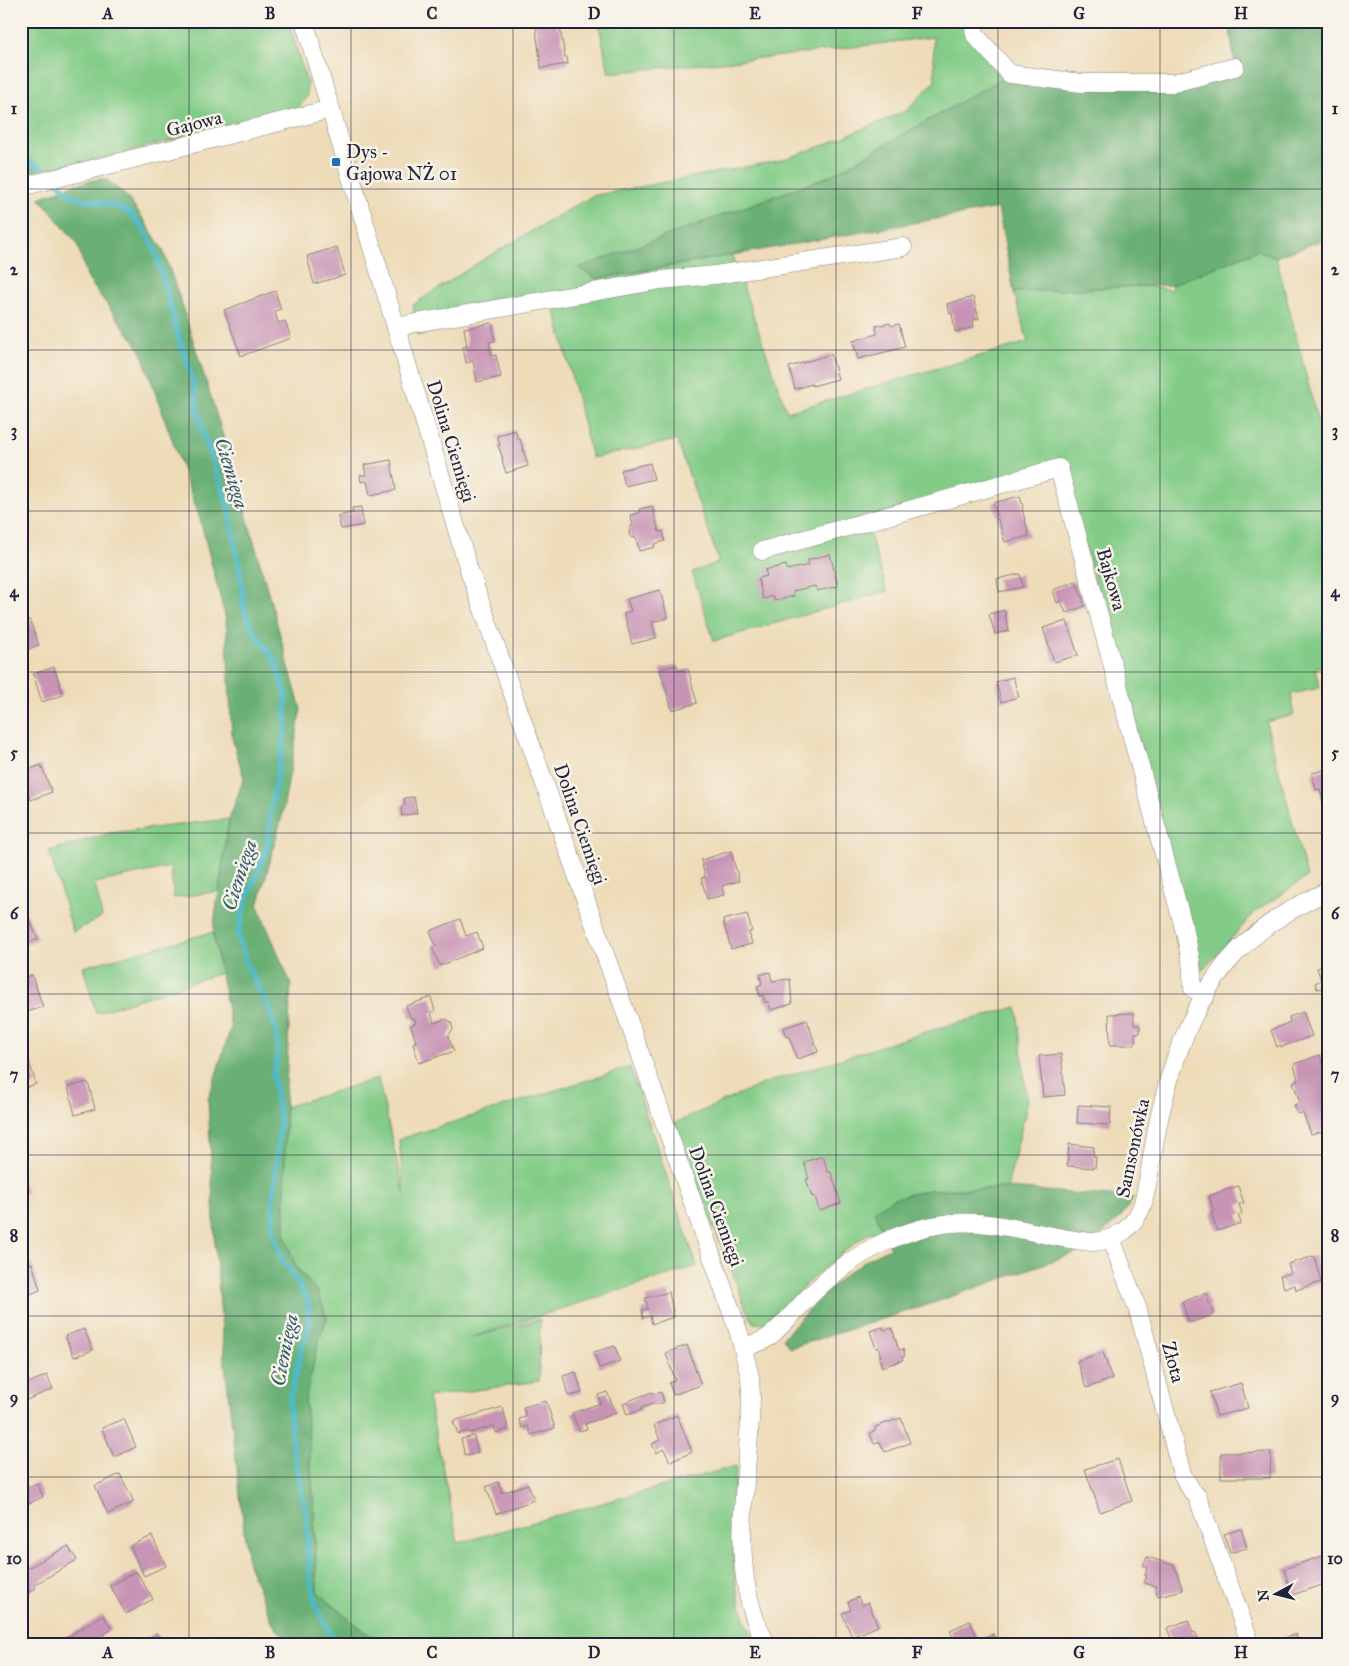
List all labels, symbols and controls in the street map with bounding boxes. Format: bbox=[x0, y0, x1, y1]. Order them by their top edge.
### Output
text: A bbox=[102, 4, 114, 23]
text: B bbox=[265, 4, 275, 23]
text: C bbox=[427, 4, 438, 23]
text: D bbox=[588, 4, 601, 23]
text: E bbox=[749, 4, 761, 23]
text: F bbox=[912, 4, 923, 23]
text: G bbox=[1073, 4, 1085, 23]
text: H bbox=[1234, 4, 1248, 23]
text: 1 bbox=[11, 99, 18, 118]
text: 1 bbox=[1332, 99, 1339, 118]
street label: Gajowa bbox=[164, 105, 225, 141]
place label: Dys - Gajowa NŻ 01 bbox=[346, 140, 457, 185]
marker: Dys - Gajowa NŻ 01 bbox=[330, 156, 342, 168]
text: 2 bbox=[10, 260, 19, 279]
text: 2 bbox=[1331, 260, 1340, 279]
street label: Dolina Ciemięgi bbox=[421, 377, 481, 505]
text: 3 bbox=[11, 421, 17, 441]
text: 3 bbox=[1332, 421, 1338, 441]
water label: Ciemięga bbox=[210, 435, 254, 511]
street label: Bajkowa bbox=[1092, 545, 1132, 614]
text: 4 bbox=[10, 582, 20, 602]
text: 4 bbox=[1331, 582, 1341, 602]
text: 5 bbox=[10, 743, 18, 762]
text: 5 bbox=[1331, 743, 1339, 762]
street label: Dolina Ciemięgi bbox=[548, 761, 612, 888]
water label: Ciemięga bbox=[216, 837, 262, 913]
text: 6 bbox=[10, 904, 19, 923]
text: 6 bbox=[1331, 904, 1340, 923]
text: 7 bbox=[10, 1065, 19, 1084]
text: 7 bbox=[1331, 1065, 1340, 1084]
street label: Samsonówka bbox=[1111, 1096, 1154, 1200]
street label: Dolina Ciemięgi bbox=[683, 1143, 749, 1270]
text: 8 bbox=[10, 1226, 18, 1245]
text: 8 bbox=[1331, 1226, 1339, 1245]
water label: Ciemięga bbox=[265, 1312, 303, 1388]
street label: Złota bbox=[1157, 1339, 1190, 1386]
text: 9 bbox=[10, 1388, 18, 1408]
text: 9 bbox=[1331, 1388, 1339, 1408]
text: 10 bbox=[6, 1549, 22, 1568]
text: 10 bbox=[1327, 1549, 1343, 1568]
north arrow bbox=[1252, 1568, 1302, 1618]
text: N bbox=[1254, 1588, 1273, 1602]
text: A bbox=[102, 1643, 114, 1662]
text: B bbox=[265, 1643, 275, 1662]
text: C bbox=[427, 1643, 438, 1662]
text: D bbox=[588, 1643, 601, 1662]
text: E bbox=[749, 1643, 761, 1662]
text: F bbox=[912, 1643, 923, 1662]
text: G bbox=[1073, 1643, 1085, 1662]
text: H bbox=[1234, 1643, 1248, 1662]

